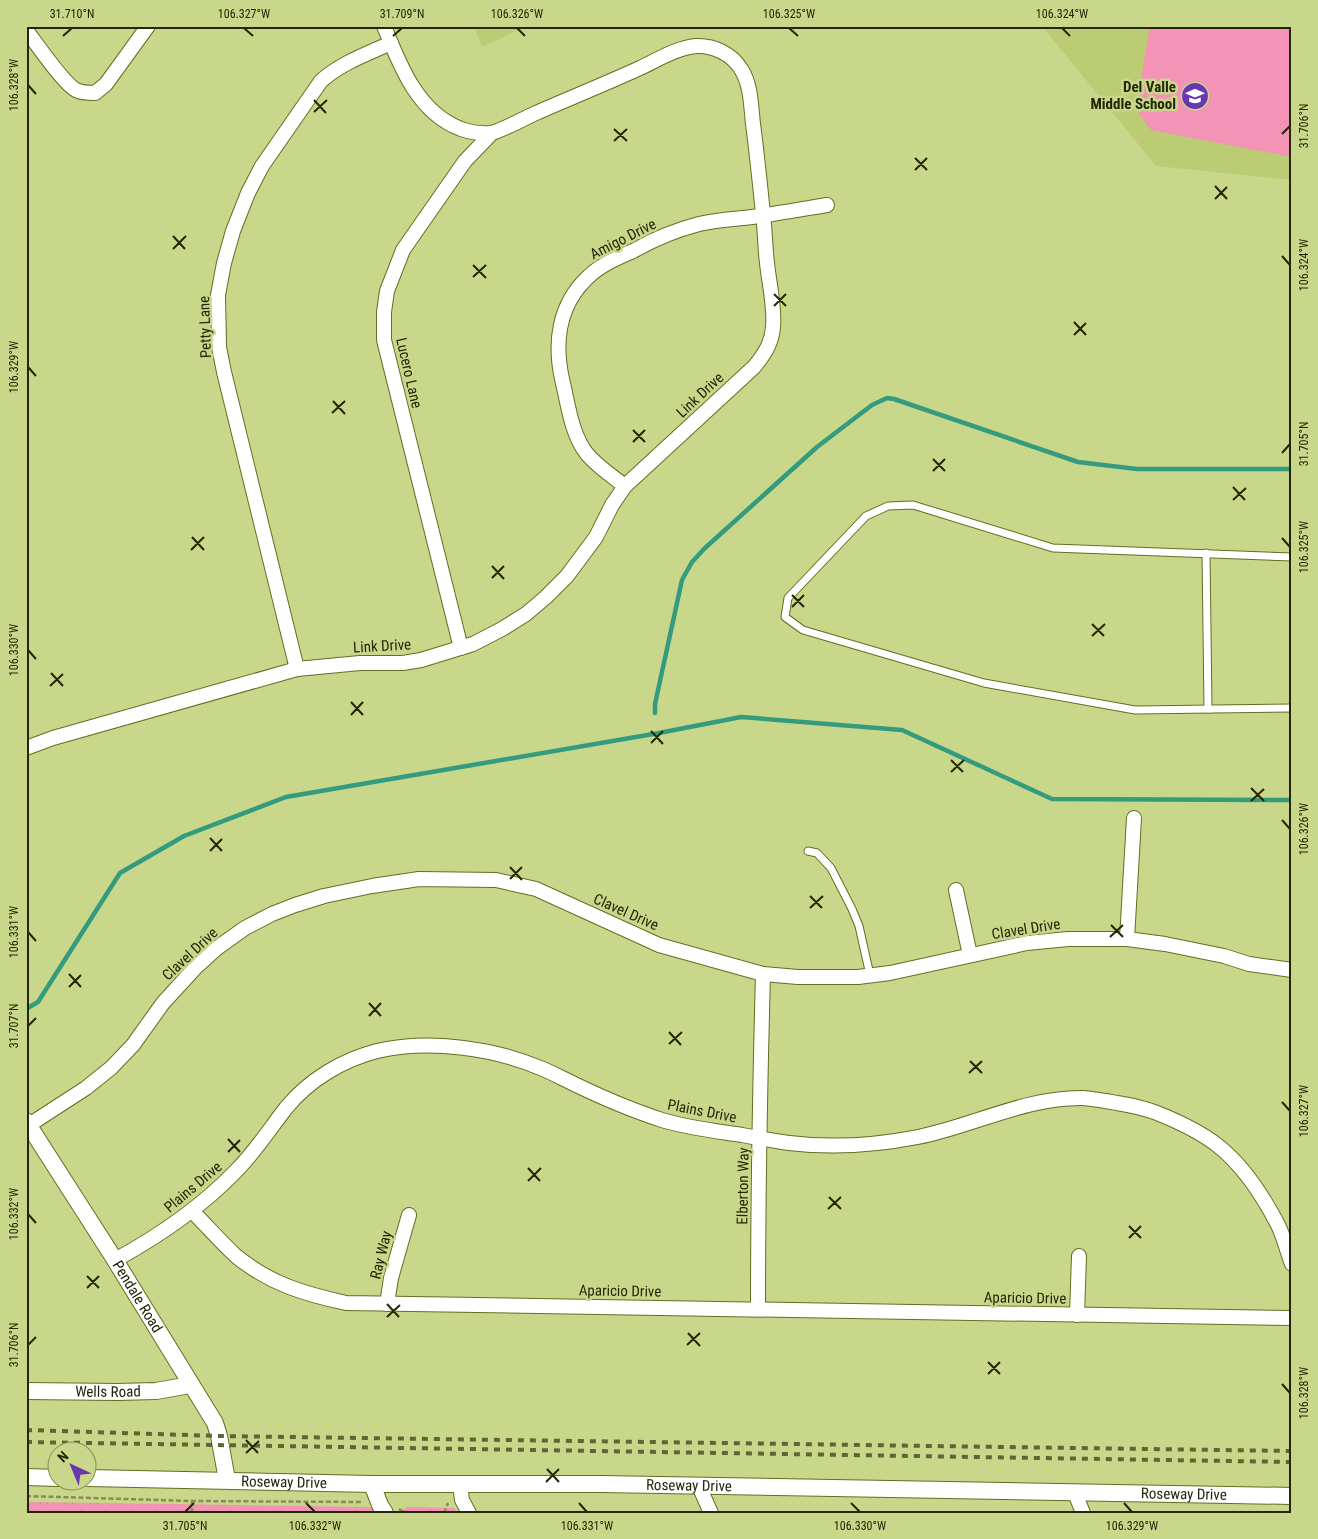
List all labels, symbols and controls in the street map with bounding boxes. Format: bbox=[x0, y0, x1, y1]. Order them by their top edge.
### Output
text: 31.710°N bbox=[50, 7, 94, 21]
text: 106.327°W bbox=[218, 7, 270, 21]
text: 31.709°N bbox=[380, 7, 424, 21]
text: 106.326°W bbox=[491, 7, 543, 21]
text: 106.325°W bbox=[763, 7, 815, 21]
text: 106.324°W bbox=[1036, 7, 1088, 21]
text: 106.328°W bbox=[7, 59, 21, 111]
place label: Del Valle Middle School bbox=[1090, 78, 1176, 113]
school or university icon: Del Valle Middle School bbox=[1180, 81, 1210, 111]
text: 31.706°N bbox=[1297, 104, 1311, 148]
street label: Amigo Drive bbox=[587, 215, 659, 263]
text: 106.324°W bbox=[1297, 239, 1311, 291]
street label: Petty Lane bbox=[195, 295, 215, 359]
street label: Lucero Lane bbox=[392, 336, 426, 410]
text: 106.329°W bbox=[7, 341, 21, 393]
street label: Link Drive bbox=[673, 369, 727, 421]
text: 31.705°N bbox=[1297, 422, 1311, 466]
text: 106.325°W bbox=[1297, 521, 1311, 573]
text: 106.330°W bbox=[7, 624, 21, 676]
street label: Link Drive bbox=[353, 635, 411, 657]
text: 106.326°W bbox=[1297, 803, 1311, 855]
street label: Clavel Drive bbox=[591, 890, 661, 934]
text: 106.331°W bbox=[7, 906, 21, 958]
street label: Clavel Drive bbox=[990, 915, 1062, 943]
street label: Clavel Drive bbox=[159, 924, 221, 984]
text: 31.707°N bbox=[7, 1004, 21, 1048]
text: 106.327°W bbox=[1297, 1085, 1311, 1137]
street label: Plains Drive bbox=[666, 1096, 738, 1126]
street label: Elberton Way bbox=[733, 1147, 753, 1225]
street label: Plains Drive bbox=[160, 1158, 226, 1216]
text: 106.332°W bbox=[7, 1188, 21, 1240]
street label: Ray Way bbox=[366, 1229, 396, 1281]
street label: Pendale Road bbox=[109, 1257, 166, 1336]
street label: Aparicio Drive bbox=[579, 1281, 661, 1301]
street label: Aparicio Drive bbox=[984, 1288, 1066, 1308]
text: 31.706°N bbox=[7, 1323, 21, 1367]
text: 106.328°W bbox=[1297, 1367, 1311, 1419]
street label: Wells Road bbox=[75, 1382, 141, 1401]
north arrow bbox=[48, 1442, 98, 1492]
text: N bbox=[54, 1448, 72, 1465]
street label: Roseway Drive bbox=[241, 1472, 327, 1492]
street label: Roseway Drive bbox=[646, 1476, 732, 1495]
street label: Roseway Drive bbox=[1141, 1484, 1227, 1504]
text: 31.705°N bbox=[163, 1519, 207, 1533]
text: 106.332°W bbox=[289, 1519, 341, 1533]
text: 106.331°W bbox=[561, 1519, 613, 1533]
text: 106.330°W bbox=[834, 1519, 886, 1533]
text: 106.329°W bbox=[1106, 1519, 1158, 1533]

